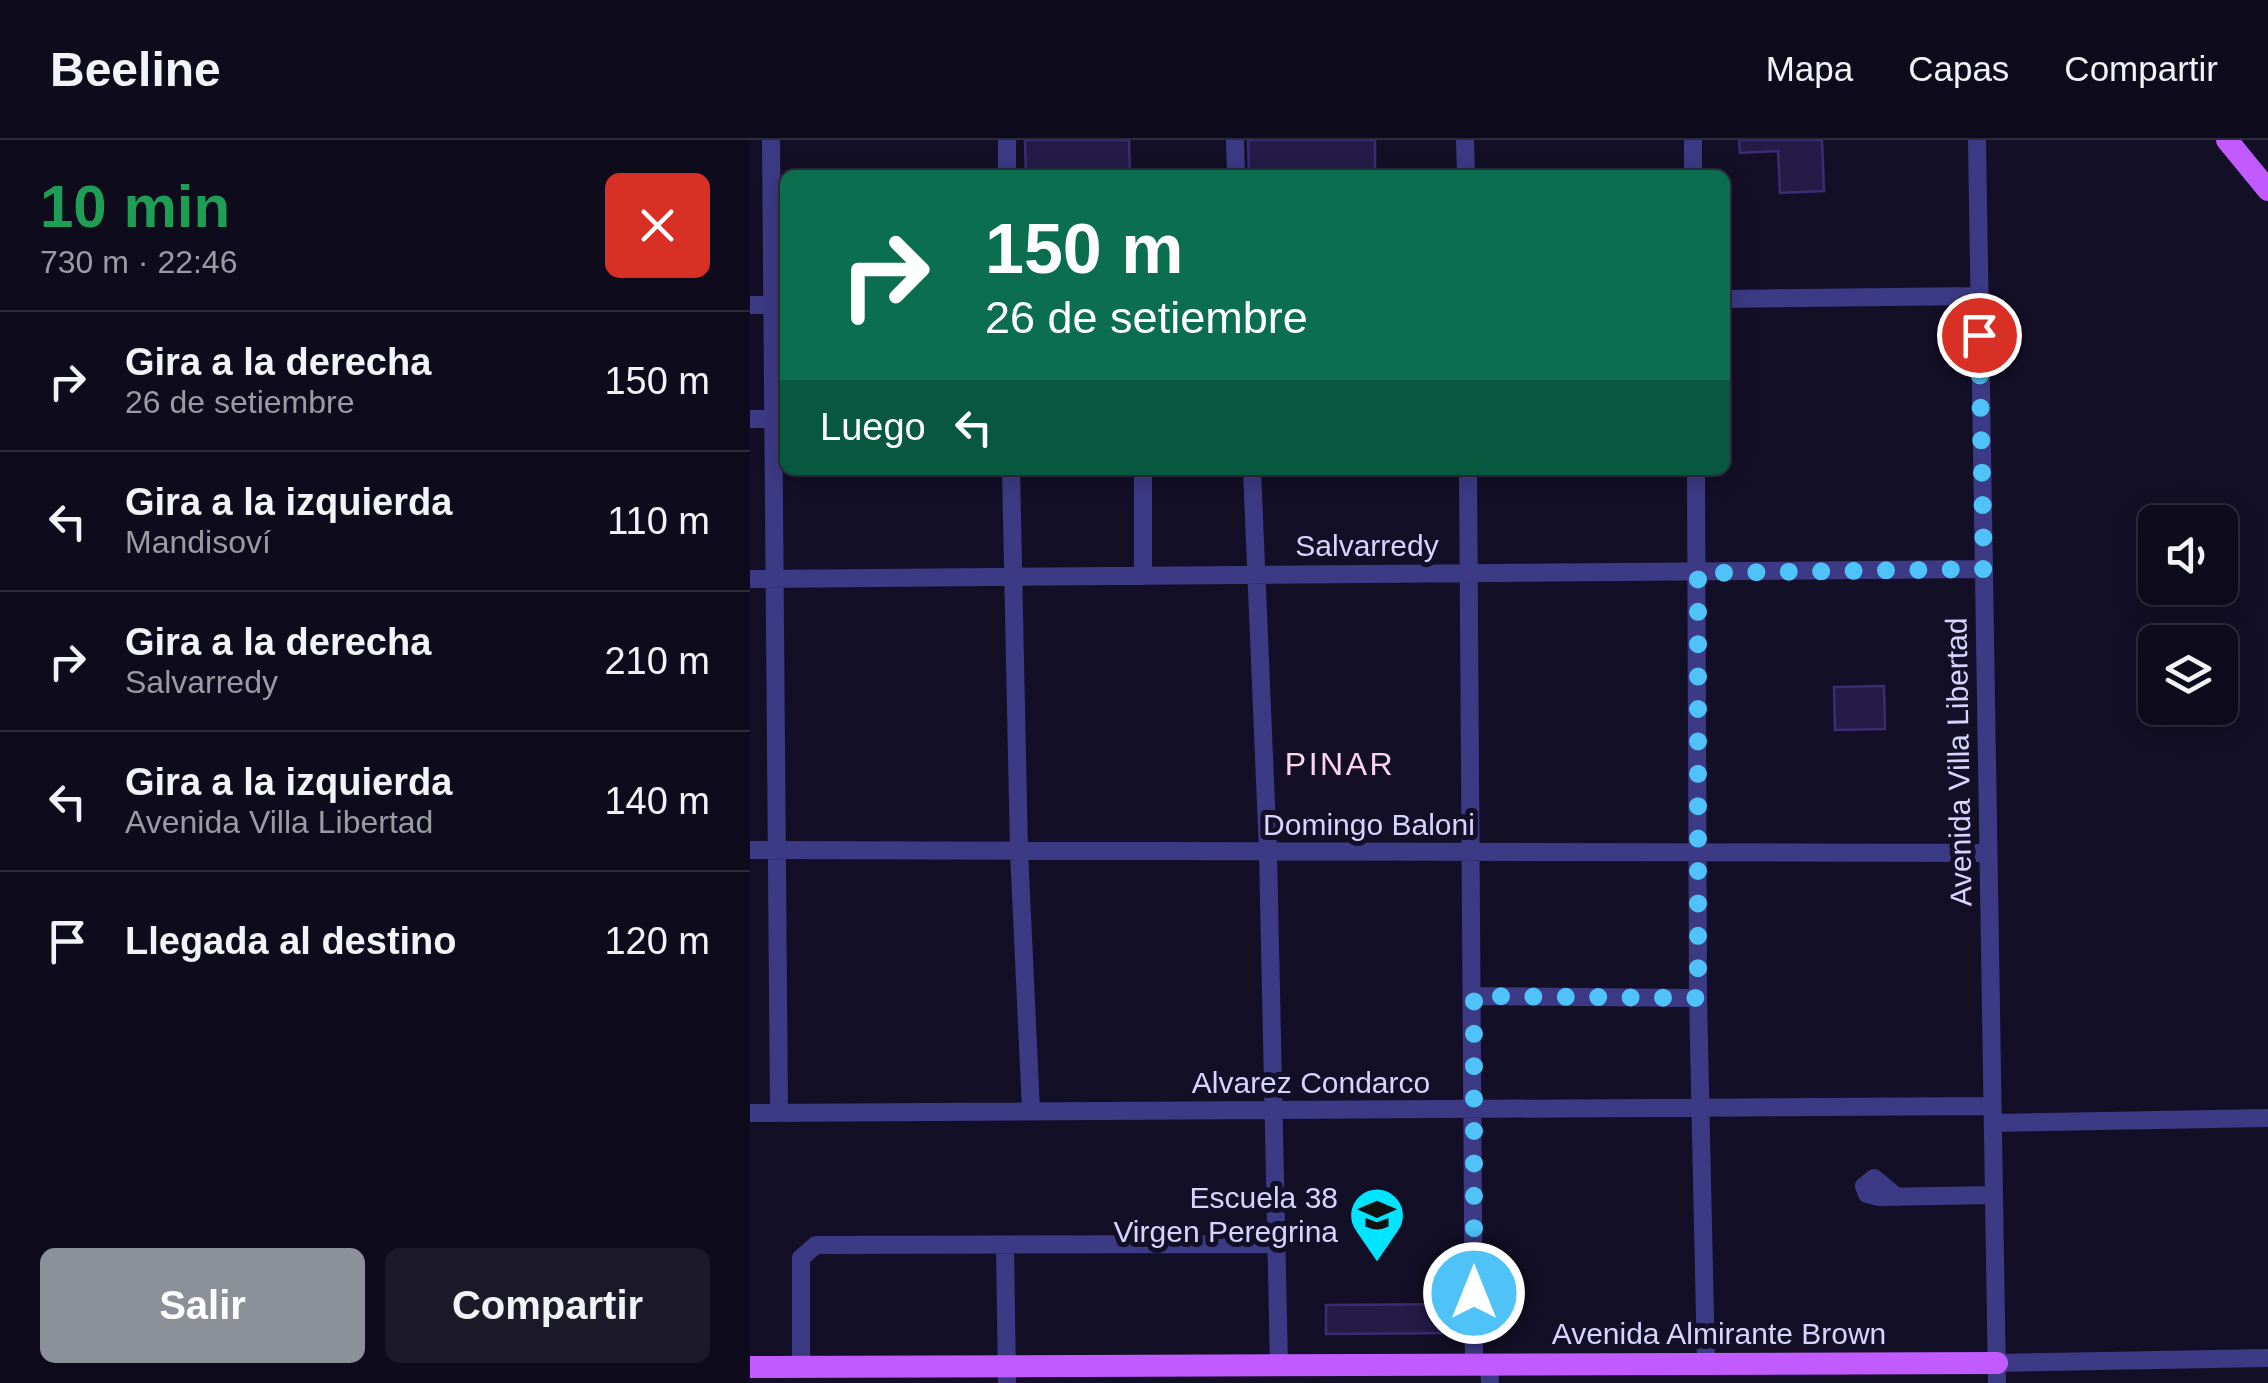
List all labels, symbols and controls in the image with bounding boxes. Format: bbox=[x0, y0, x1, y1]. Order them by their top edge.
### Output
text: Beeline bbox=[50, 43, 221, 96]
text: Mapa bbox=[1766, 49, 1853, 88]
text: Capas bbox=[1908, 49, 2009, 88]
text: Compartir bbox=[2064, 49, 2218, 88]
text: 10 min bbox=[40, 173, 230, 240]
button: close bbox=[605, 173, 710, 278]
icon: right bbox=[820, 210, 950, 340]
text: 150 m bbox=[985, 210, 1183, 288]
text: 730 m · 22:46 bbox=[40, 244, 237, 280]
text: 26 de setiembre bbox=[985, 292, 1308, 343]
pin bbox=[1937, 293, 2022, 378]
icon: arrive bbox=[1952, 308, 2007, 363]
text: Gira a la derecha bbox=[125, 341, 431, 383]
icon: right bbox=[40, 354, 95, 409]
text: 150 m bbox=[604, 360, 710, 402]
text: 26 de setiembre bbox=[125, 384, 354, 420]
icon: left bbox=[946, 400, 1001, 455]
text: Luego bbox=[820, 406, 926, 448]
text: Gira a la izquierda bbox=[125, 481, 452, 523]
icon: left bbox=[40, 494, 95, 549]
text: 110 m bbox=[607, 500, 710, 542]
map controls bbox=[2138, 505, 2238, 725]
button: sound bbox=[2138, 505, 2238, 605]
text: Mandisoví bbox=[125, 524, 271, 560]
street label: Salvarredy bbox=[1295, 529, 1439, 562]
street label: Avenida Villa Libertad bbox=[1939, 617, 1978, 907]
text: Gira a la derecha bbox=[125, 621, 431, 663]
button: layers bbox=[2138, 625, 2238, 725]
icon: right bbox=[40, 634, 95, 689]
text: 210 m bbox=[604, 640, 710, 682]
text: Salvarredy bbox=[125, 664, 278, 700]
district label: PINAR bbox=[1285, 746, 1395, 782]
text: Gira a la izquierda bbox=[125, 761, 452, 803]
icon: left bbox=[40, 774, 95, 829]
text: 140 m bbox=[604, 780, 710, 822]
text: Avenida Villa Libertad bbox=[125, 804, 433, 840]
street label: Domingo Baloni bbox=[1263, 808, 1475, 841]
icon: arrive bbox=[40, 914, 95, 969]
text: Llegada al destino bbox=[125, 920, 457, 962]
text: 120 m bbox=[604, 920, 710, 962]
street label: Alvarez Condarco bbox=[1192, 1066, 1430, 1099]
place label: Escuela 38 Virgen Peregrina bbox=[1113, 1181, 1338, 1248]
school or university icon: Escuela 38 Virgen Peregrina bbox=[1347, 1185, 1407, 1264]
position arrow bbox=[1422, 1241, 1526, 1345]
button: Salir bbox=[40, 1248, 365, 1363]
button: Compartir bbox=[385, 1248, 710, 1363]
street label: Avenida Almirante Brown bbox=[1552, 1317, 1886, 1350]

